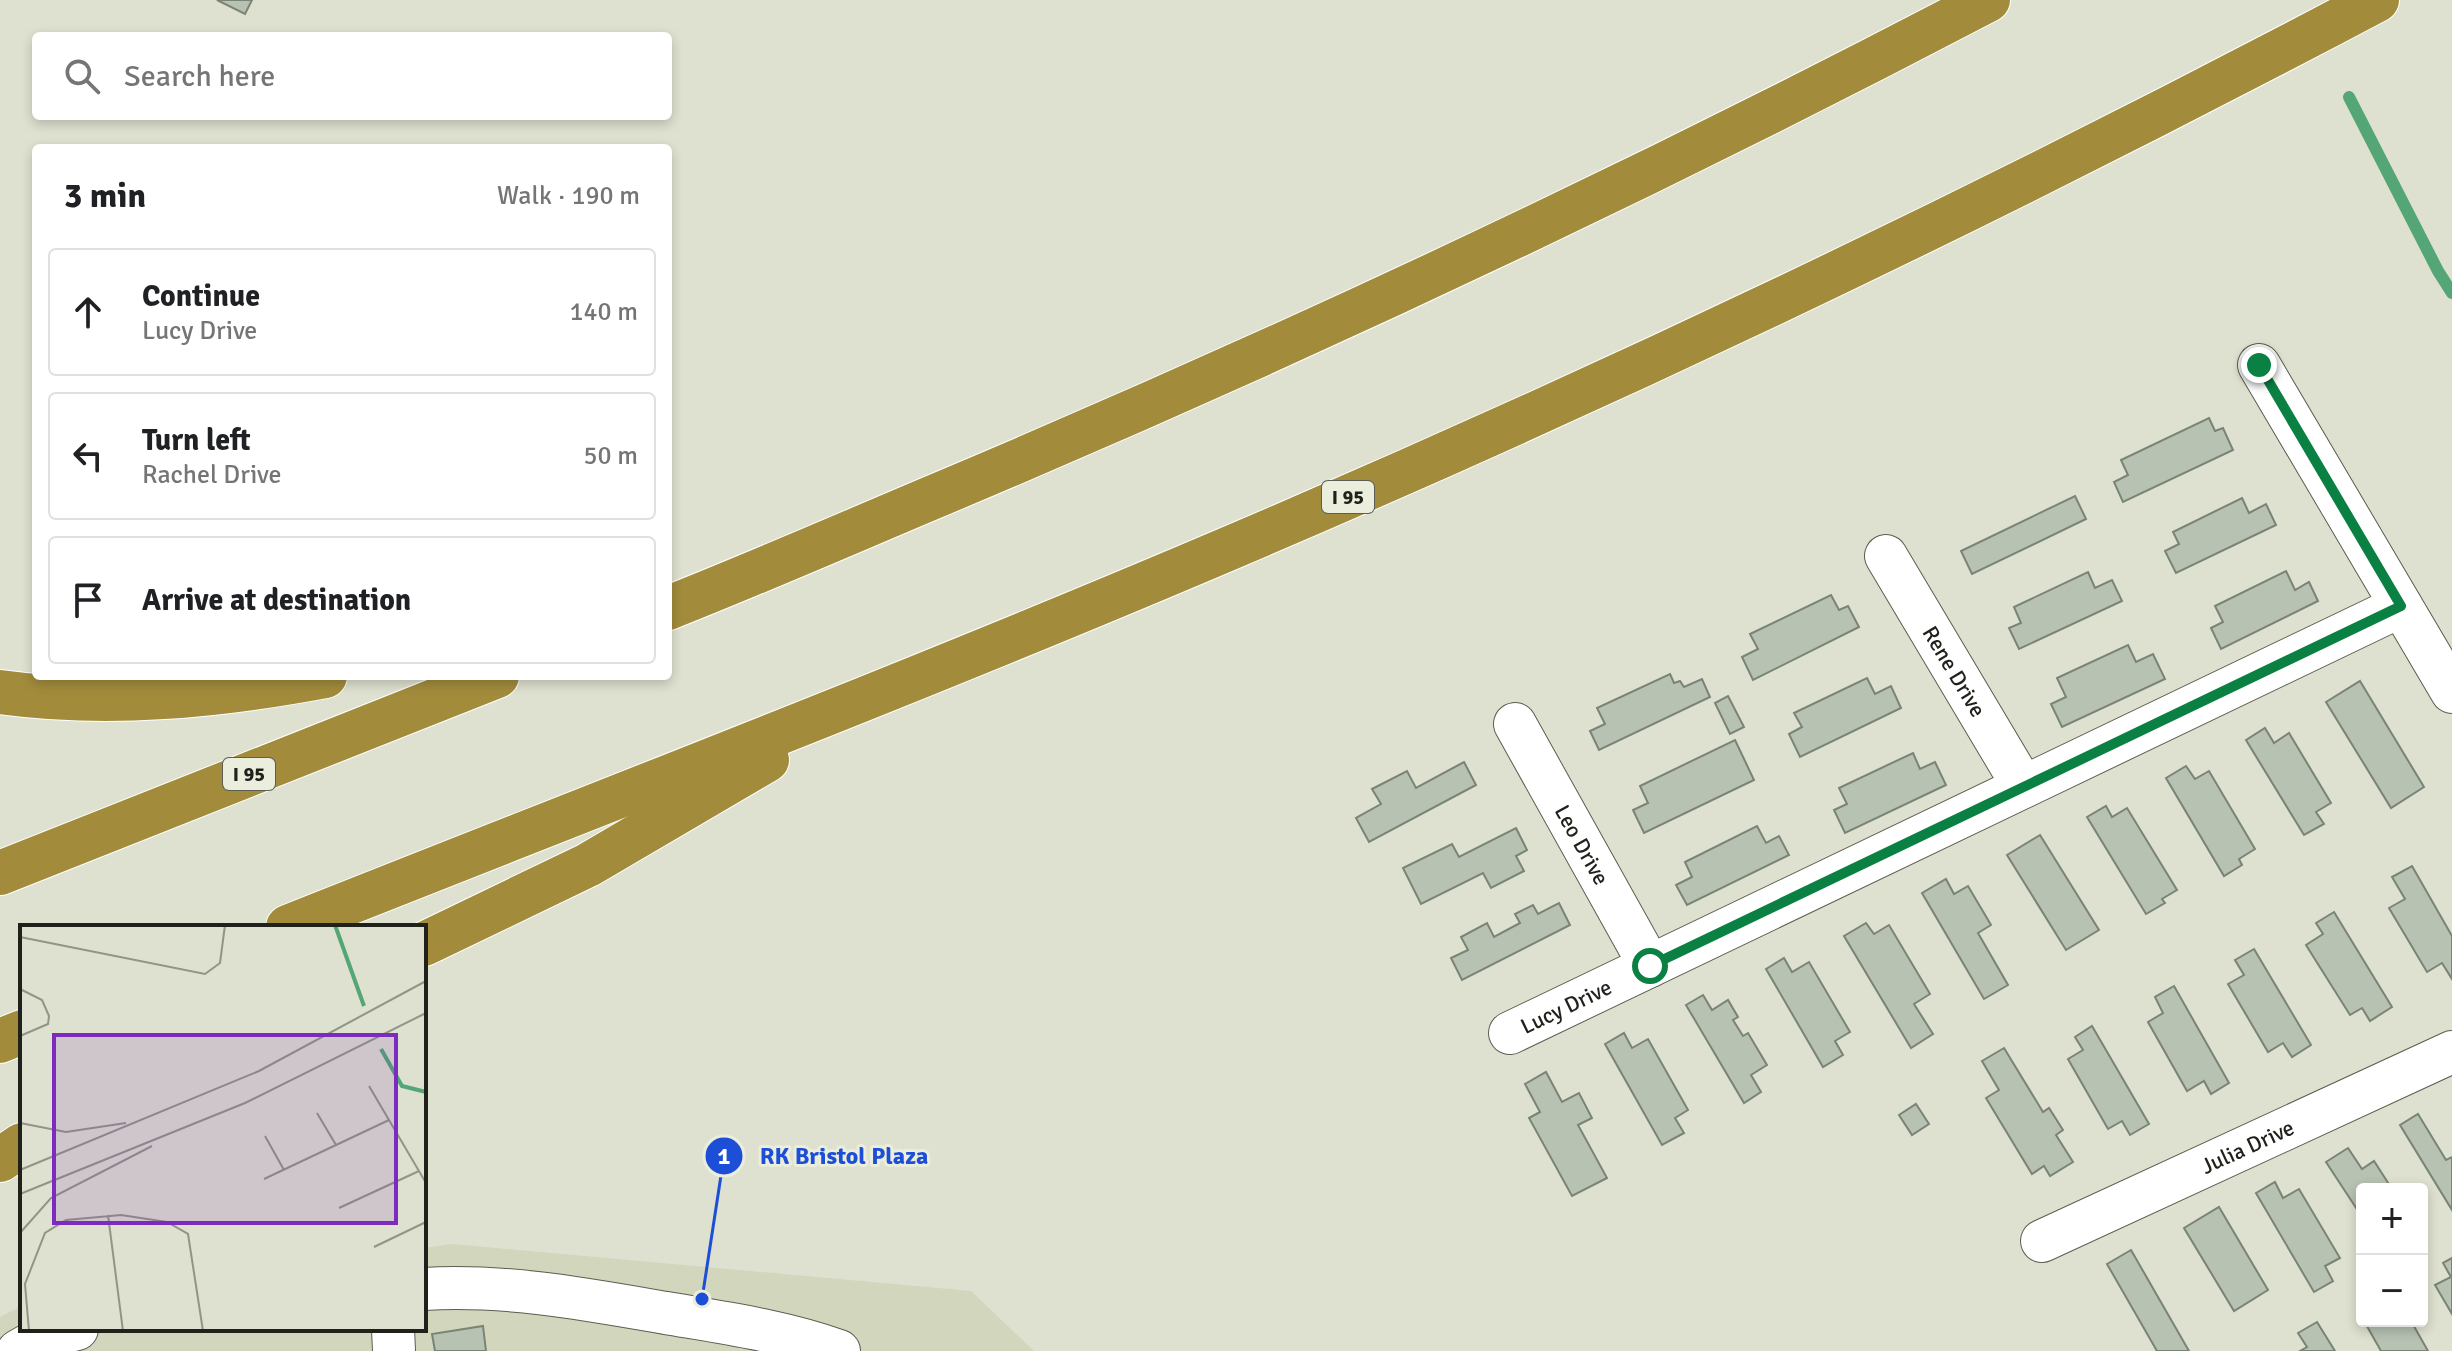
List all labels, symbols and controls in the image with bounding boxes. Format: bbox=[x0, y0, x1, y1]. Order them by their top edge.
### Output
search box bbox=[32, 32, 672, 120]
icon: search bbox=[60, 54, 104, 98]
text: Search here bbox=[124, 58, 275, 95]
text: 3 min bbox=[64, 175, 146, 217]
text: Walk · 190 m bbox=[497, 180, 640, 212]
text: Continue bbox=[142, 278, 260, 315]
icon: ahead bbox=[66, 290, 110, 334]
text: 140 m bbox=[569, 296, 638, 328]
text: Lucy Drive bbox=[142, 315, 257, 347]
route end bbox=[2241, 347, 2277, 383]
text: Turn left bbox=[142, 422, 251, 459]
icon: left bbox=[66, 434, 110, 478]
text: 50 m bbox=[583, 440, 638, 472]
text: Rachel Drive bbox=[142, 459, 281, 491]
road number: I 95 bbox=[1322, 481, 1374, 513]
icon: arrive bbox=[66, 578, 110, 622]
text: Arrive at destination bbox=[142, 582, 411, 619]
street label: Rene Drive bbox=[1917, 621, 1992, 721]
road number: I 95 bbox=[223, 758, 275, 790]
street label: Leo Drive bbox=[1549, 800, 1615, 889]
inset map bbox=[20, 925, 426, 1331]
route start bbox=[1632, 948, 1668, 984]
street label: Lucy Drive bbox=[1516, 973, 1616, 1039]
street label: Julia Drive bbox=[2196, 1113, 2298, 1179]
callout: RK Bristol Plaza bbox=[704, 1132, 945, 1180]
text: 1 bbox=[718, 1141, 731, 1171]
text: RK Bristol Plaza bbox=[760, 1141, 928, 1171]
map controls bbox=[2356, 1183, 2428, 1327]
button: + bbox=[2356, 1183, 2428, 1255]
button: − bbox=[2356, 1255, 2428, 1327]

